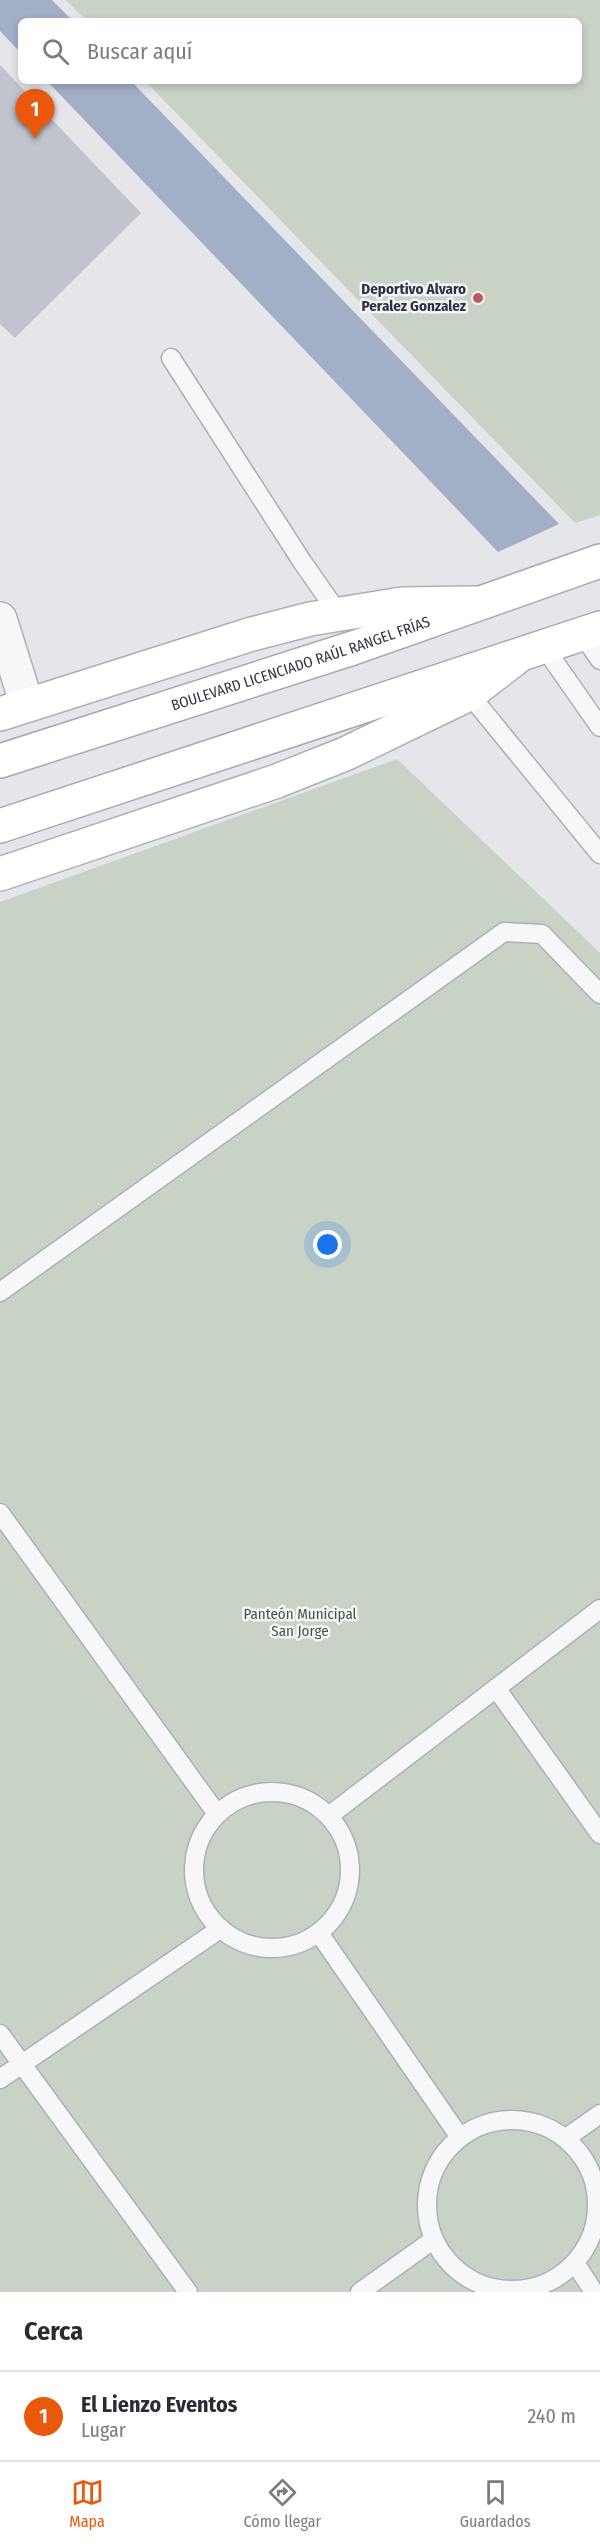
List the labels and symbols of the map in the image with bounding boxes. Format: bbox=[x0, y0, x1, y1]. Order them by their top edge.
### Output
pin: 1 bbox=[15, 90, 54, 139]
place label: Deportivo Alvaro Peralez Gonzalez bbox=[361, 280, 467, 315]
marker: Deportivo Alvaro Peralez Gonzalez bbox=[471, 291, 485, 305]
street label: BOULEVARD LICENCIADO RAÚL RANGEL FRÍAS bbox=[169, 613, 432, 715]
your location bbox=[313, 1230, 342, 1259]
park label: Panteón Municipal San Jorge bbox=[243, 1605, 357, 1640]

